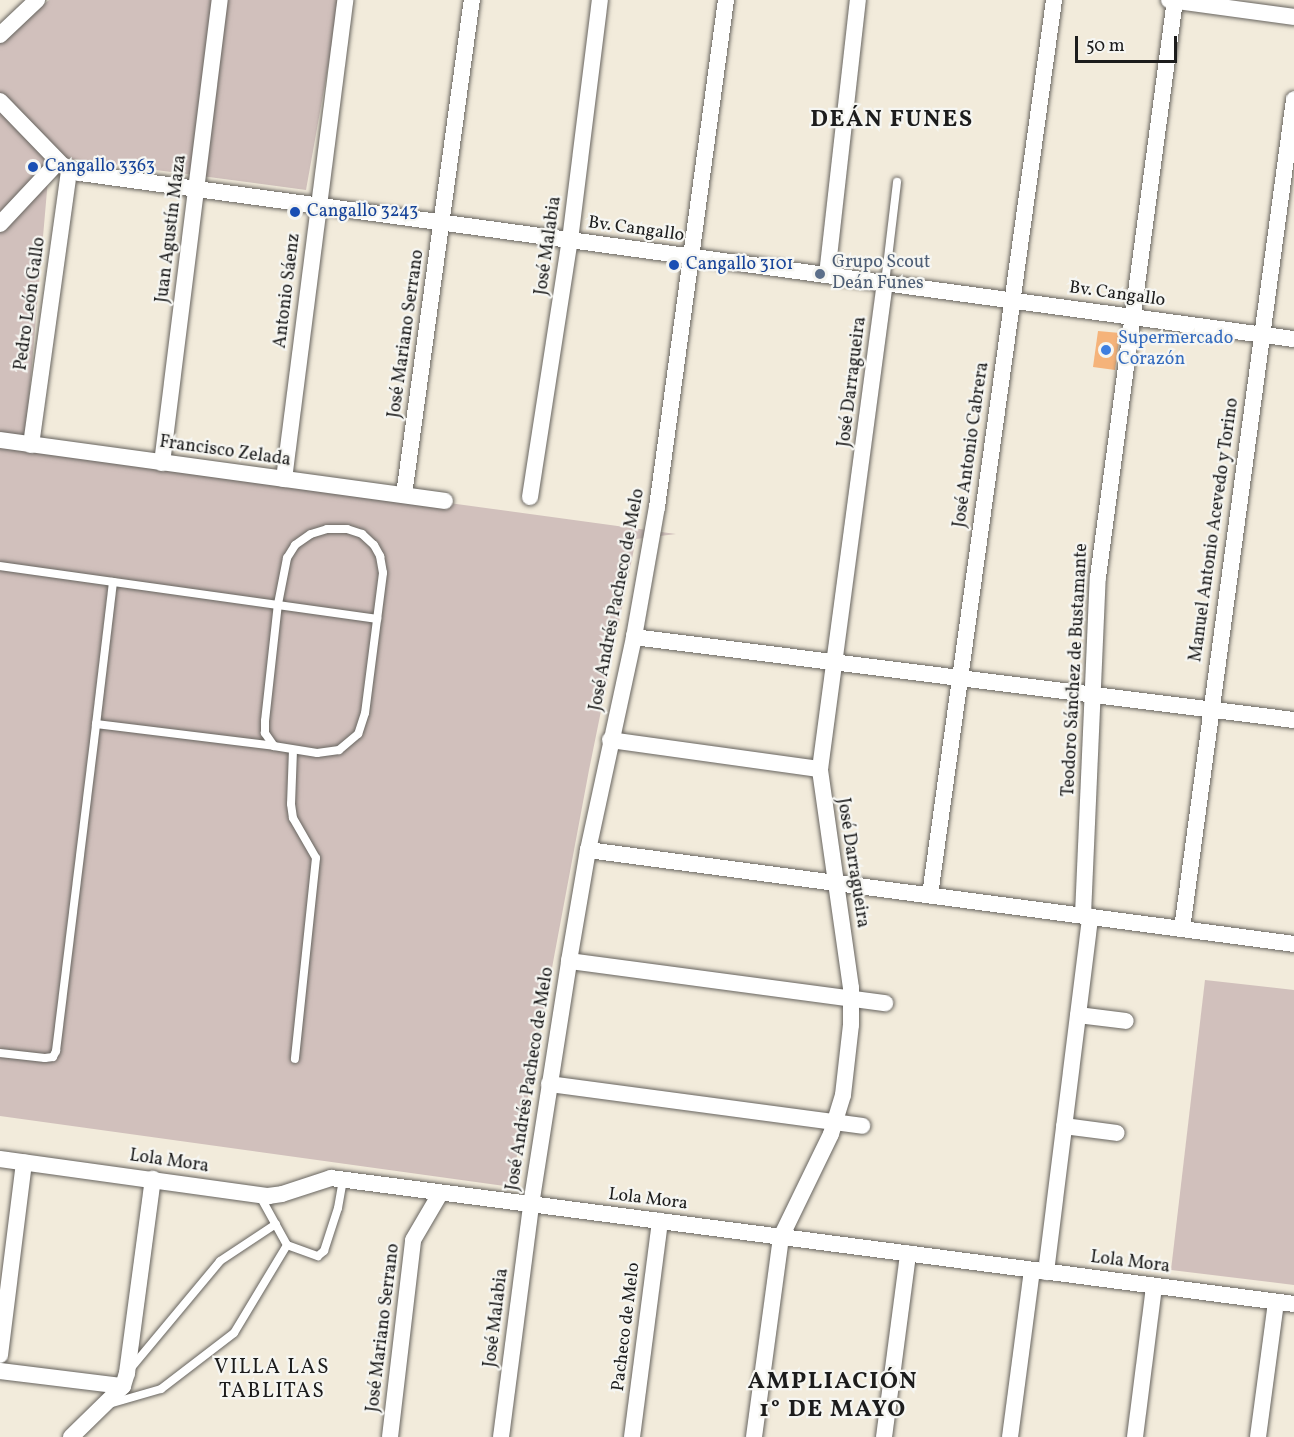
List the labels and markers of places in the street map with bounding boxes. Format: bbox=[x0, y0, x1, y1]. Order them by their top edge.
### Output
place label: Cangallo 3363 bbox=[45, 156, 155, 178]
marker: Cangallo 3363 bbox=[26, 160, 40, 174]
place label: Cangallo 3243 bbox=[307, 201, 418, 223]
marker: Cangallo 3243 bbox=[288, 205, 302, 219]
place label: Grupo Scout Deán Funes bbox=[832, 253, 930, 296]
place label: Cangallo 3101 bbox=[686, 254, 794, 276]
marker: Cangallo 3101 bbox=[667, 258, 681, 272]
marker: Grupo Scout Deán Funes bbox=[813, 267, 827, 281]
place label: Supermercado Corazón bbox=[1118, 329, 1233, 372]
marker: Supermercado Corazón bbox=[1099, 343, 1113, 357]

